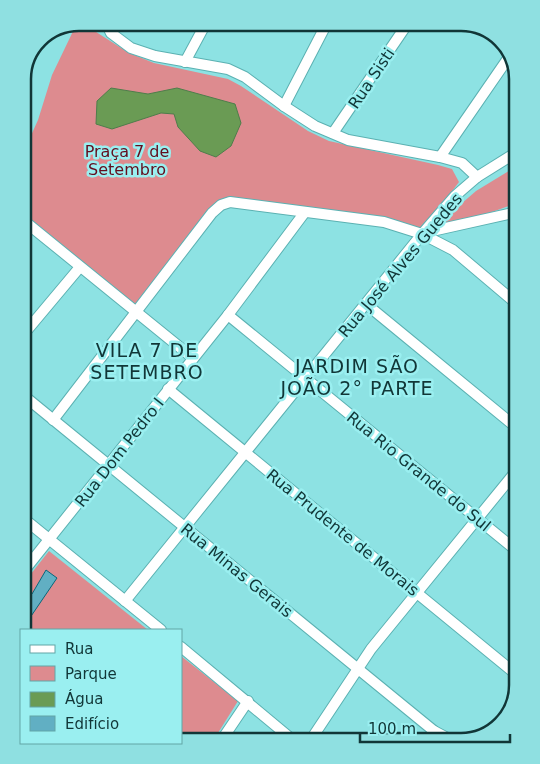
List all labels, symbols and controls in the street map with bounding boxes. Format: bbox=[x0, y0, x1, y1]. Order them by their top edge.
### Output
street label: Rua Sisti bbox=[344, 44, 399, 112]
park label: Praça 7 de Setembro bbox=[85, 142, 169, 179]
street label: Rua José Alves Guedes bbox=[335, 189, 466, 341]
district label: VILA 7 DE SETEMBRO bbox=[90, 339, 204, 383]
district label: JARDIM SÃO JOÃO 2° PARTE bbox=[279, 355, 434, 399]
street label: Rua Dom Pedro I bbox=[71, 394, 168, 511]
street label: Rua Rio Grande do Sul bbox=[343, 407, 494, 535]
street label: Rua Prudente de Morais bbox=[263, 465, 423, 600]
street label: Rua Minas Gerais bbox=[177, 519, 296, 621]
legend bbox=[20, 629, 182, 744]
text: Rua bbox=[65, 640, 93, 658]
text: Parque bbox=[65, 665, 117, 683]
text: Água bbox=[65, 689, 103, 708]
scale bar bbox=[360, 712, 510, 744]
text: Edifício bbox=[65, 715, 119, 733]
text: 100 m bbox=[368, 720, 416, 738]

